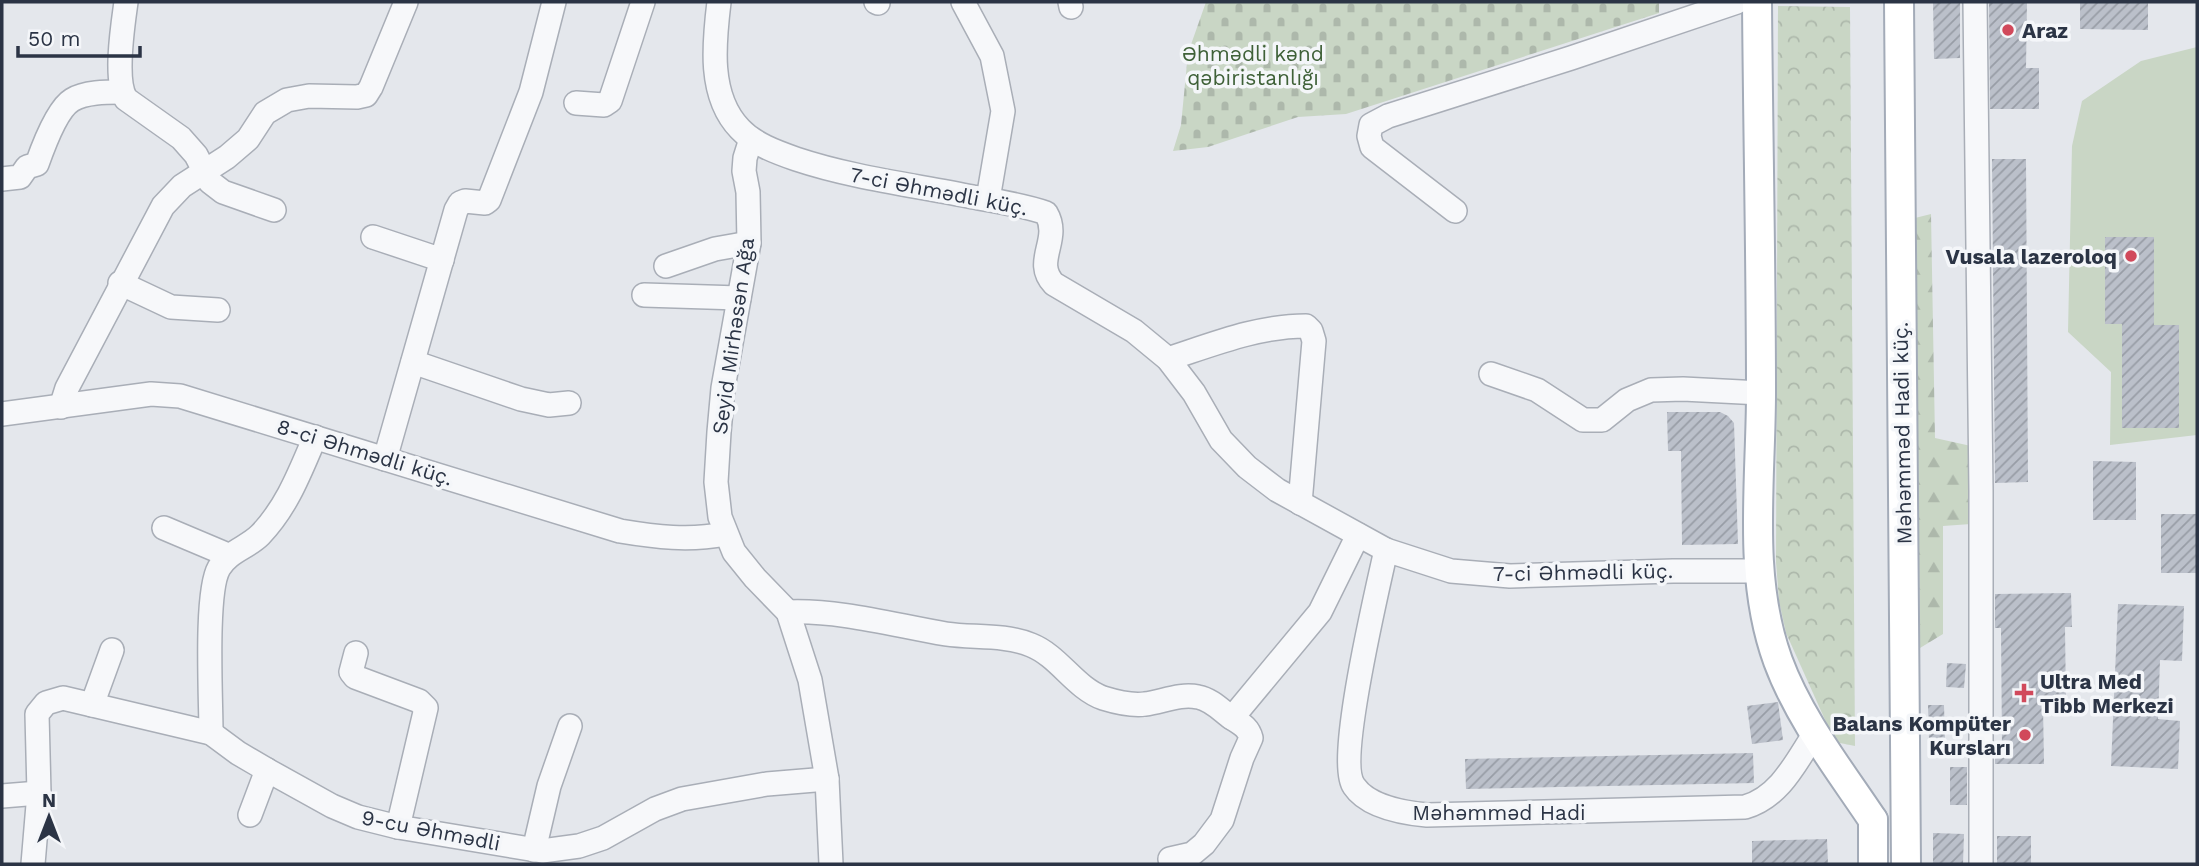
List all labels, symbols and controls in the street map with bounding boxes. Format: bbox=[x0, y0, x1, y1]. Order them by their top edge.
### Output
scale bar bbox=[18, 14, 140, 58]
place label: Araz bbox=[2022, 18, 2068, 43]
marker: Araz bbox=[2000, 22, 2016, 38]
text: 50 m bbox=[28, 26, 80, 51]
park label: Əhmədli kənd qəbiristanlığı bbox=[1182, 41, 1324, 90]
street label: 7-ci Əhmədli küç. bbox=[848, 162, 1030, 220]
street label: Seyid Mirhəsən Ağa bbox=[707, 236, 759, 436]
place label: Vusala lazeroloq bbox=[1946, 244, 2117, 269]
marker: Vusala lazeroloq bbox=[2123, 248, 2139, 264]
street label: Məhəmməd Hadi küç. bbox=[1888, 321, 1916, 545]
street label: 8-ci Əhmədli küç. bbox=[274, 413, 456, 491]
street label: 7-ci Əhmədli küç. bbox=[1493, 558, 1673, 586]
place label: Ultra Med Tibb Merkezi bbox=[2040, 669, 2174, 718]
marker: Ultra Med Tibb Merkezi bbox=[2014, 683, 2034, 703]
place label: Balans Kompüter Kursları bbox=[1833, 711, 2011, 760]
marker: Balans Kompüter Kursları bbox=[2017, 727, 2033, 743]
north arrow bbox=[14, 782, 84, 852]
text: N bbox=[42, 789, 56, 812]
street label: Məhəmməd Hadi bbox=[1412, 800, 1586, 825]
street label: 9-cu Əhmədli bbox=[360, 804, 502, 856]

